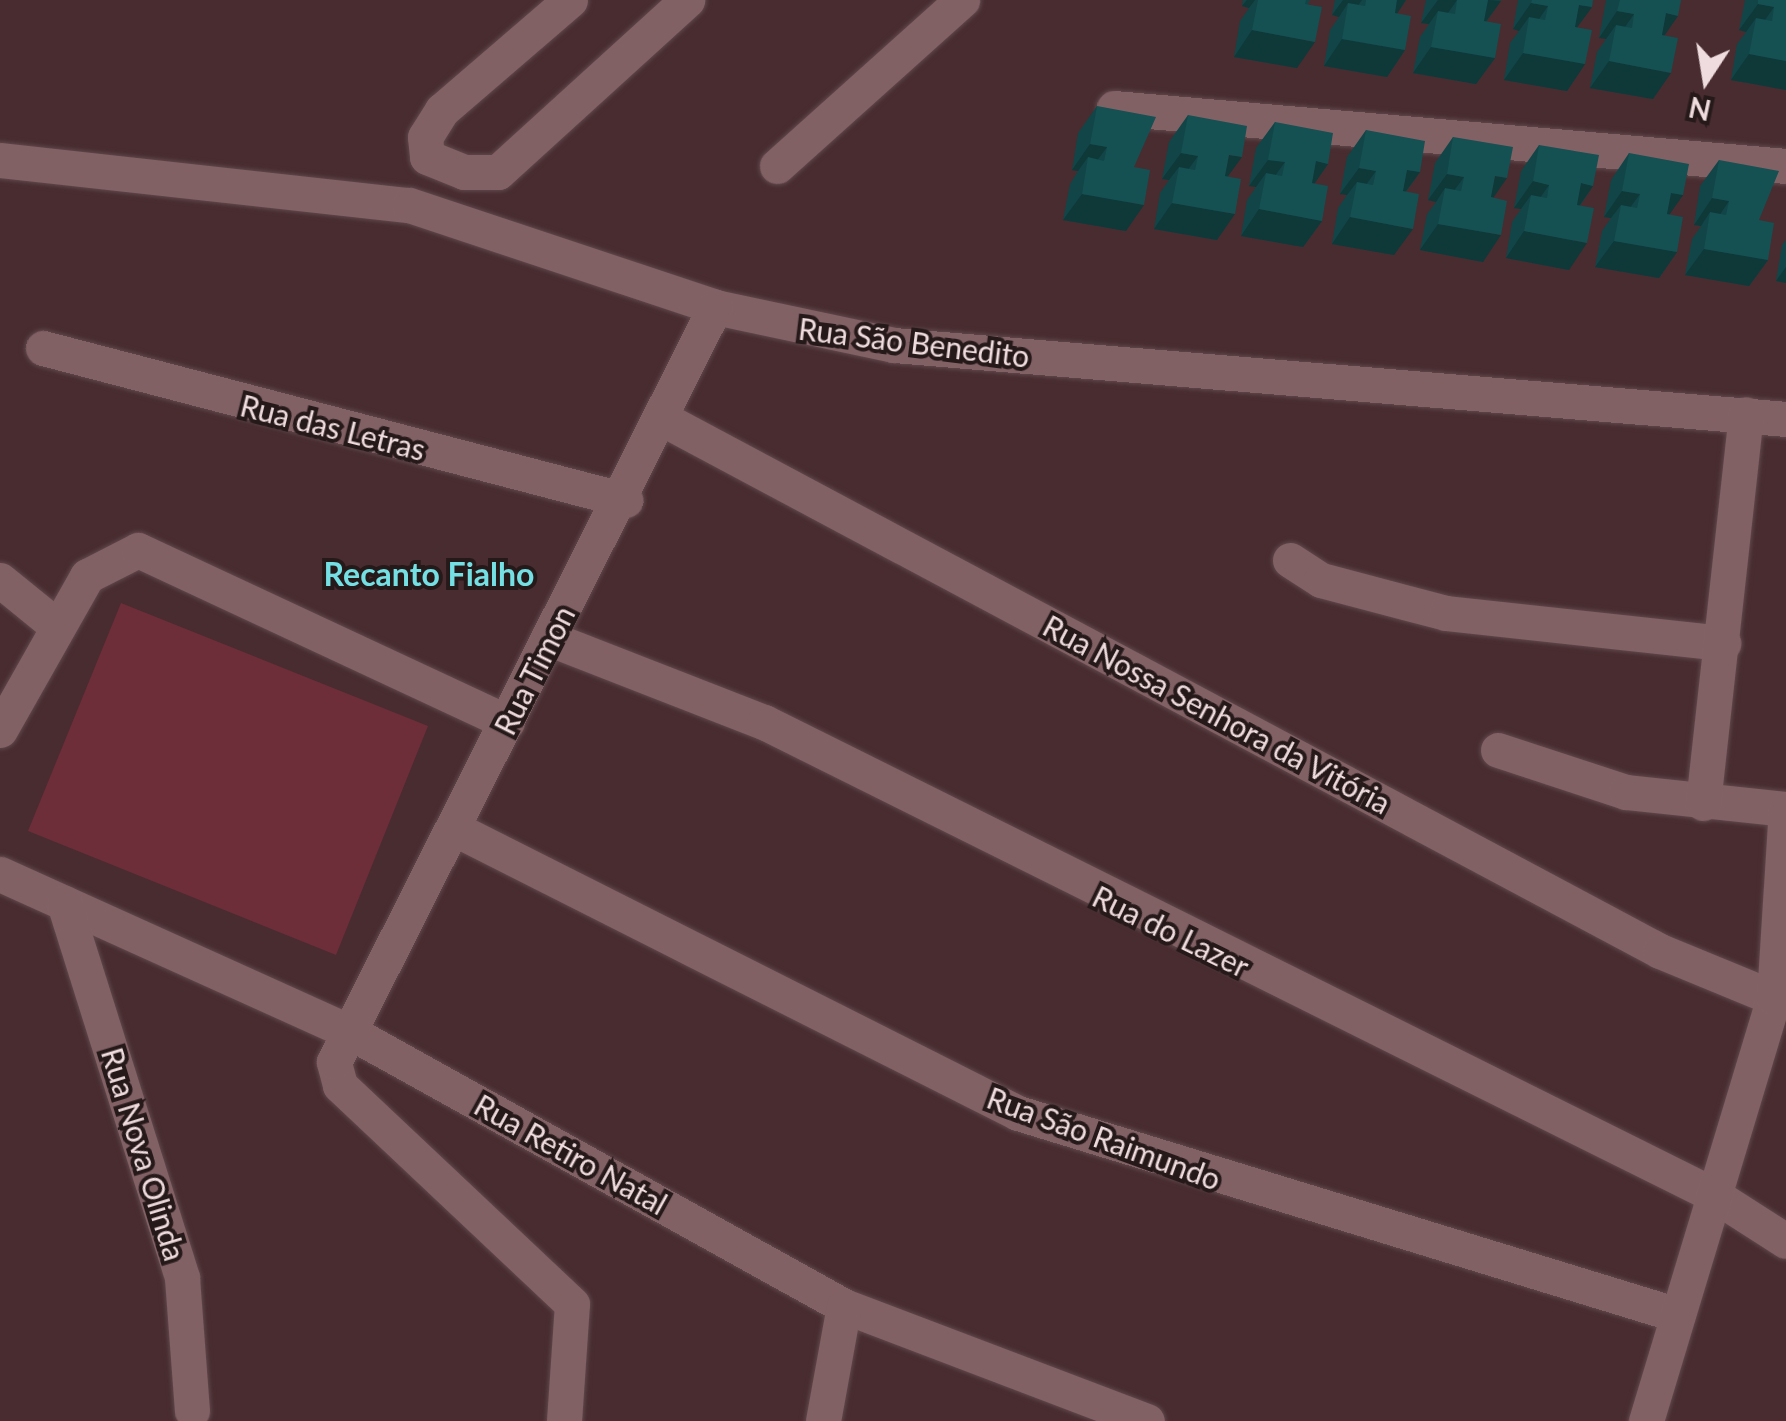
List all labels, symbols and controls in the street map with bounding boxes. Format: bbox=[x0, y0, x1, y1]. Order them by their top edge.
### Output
north arrow bbox=[1656, 30, 1756, 130]
text: N bbox=[1686, 90, 1714, 128]
street label: Rua São Benedito bbox=[796, 310, 1032, 374]
street label: Rua das Letras bbox=[237, 387, 429, 467]
district label: Recanto Fialho bbox=[324, 555, 534, 593]
street label: Rua Timon bbox=[486, 599, 582, 741]
street label: Rua Nossa Senhora da Vitória bbox=[1037, 607, 1397, 821]
street label: Rua do Lazer bbox=[1087, 878, 1255, 984]
street label: Rua Nova Olinda bbox=[95, 1043, 193, 1265]
street label: Rua São Raimundo bbox=[982, 1079, 1226, 1197]
street label: Rua Retiro Natal bbox=[468, 1086, 674, 1222]

